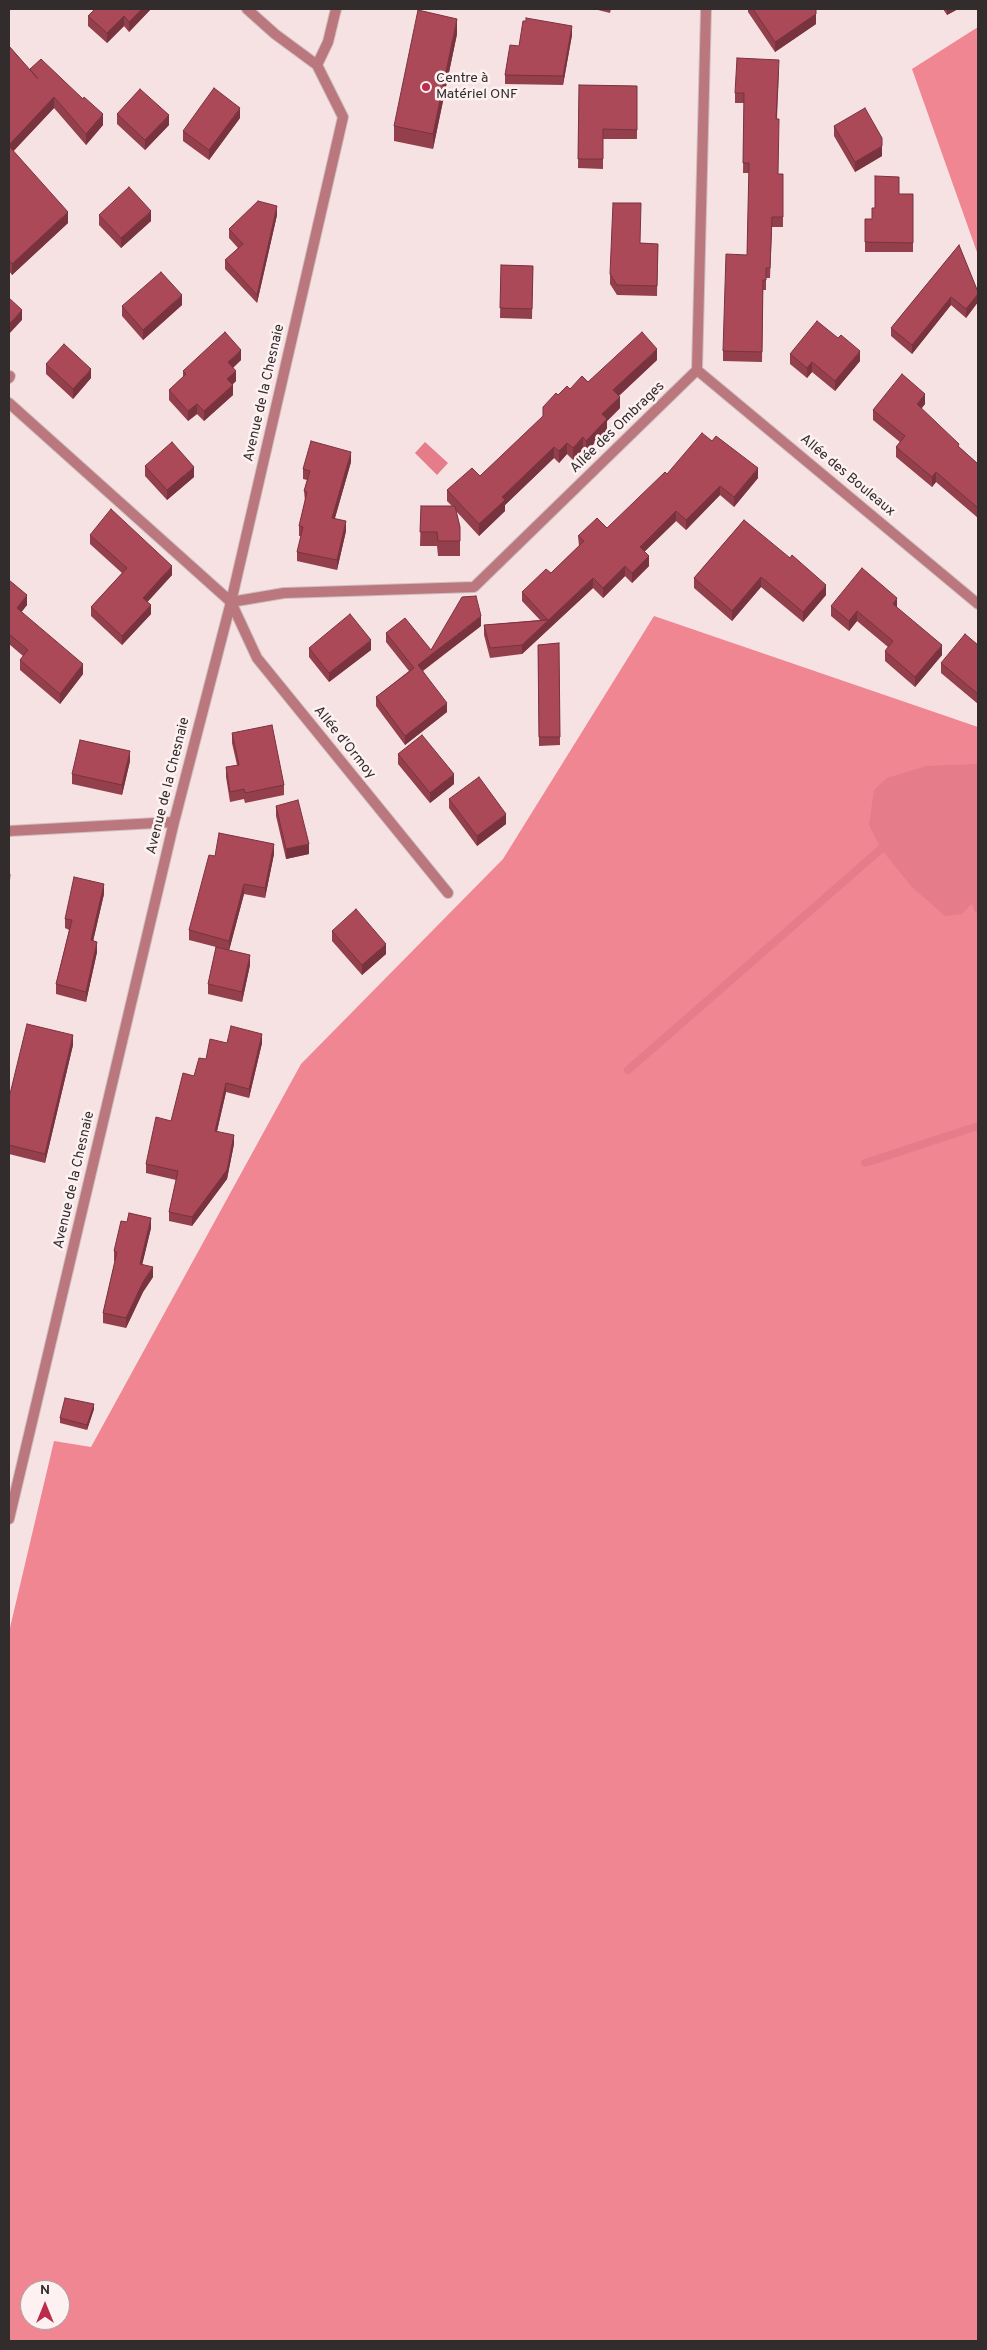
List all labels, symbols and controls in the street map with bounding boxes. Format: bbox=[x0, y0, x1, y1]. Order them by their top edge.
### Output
place label: Centre à Matériel ONF bbox=[436, 71, 518, 104]
marker: Centre à Matériel ONF bbox=[420, 81, 432, 93]
street label: Avenue de la Chesnaie bbox=[241, 323, 289, 463]
street label: Allée des Ombrages bbox=[567, 379, 669, 477]
street label: Allée des Bouleaux bbox=[796, 431, 898, 521]
street label: Allée d'Ormoy bbox=[309, 703, 379, 783]
street label: Avenue de la Chesnaie bbox=[144, 716, 194, 856]
street label: Avenue de la Chesnaie bbox=[51, 1110, 99, 1250]
north arrow bbox=[20, 2280, 70, 2330]
text: N bbox=[40, 2282, 50, 2299]

